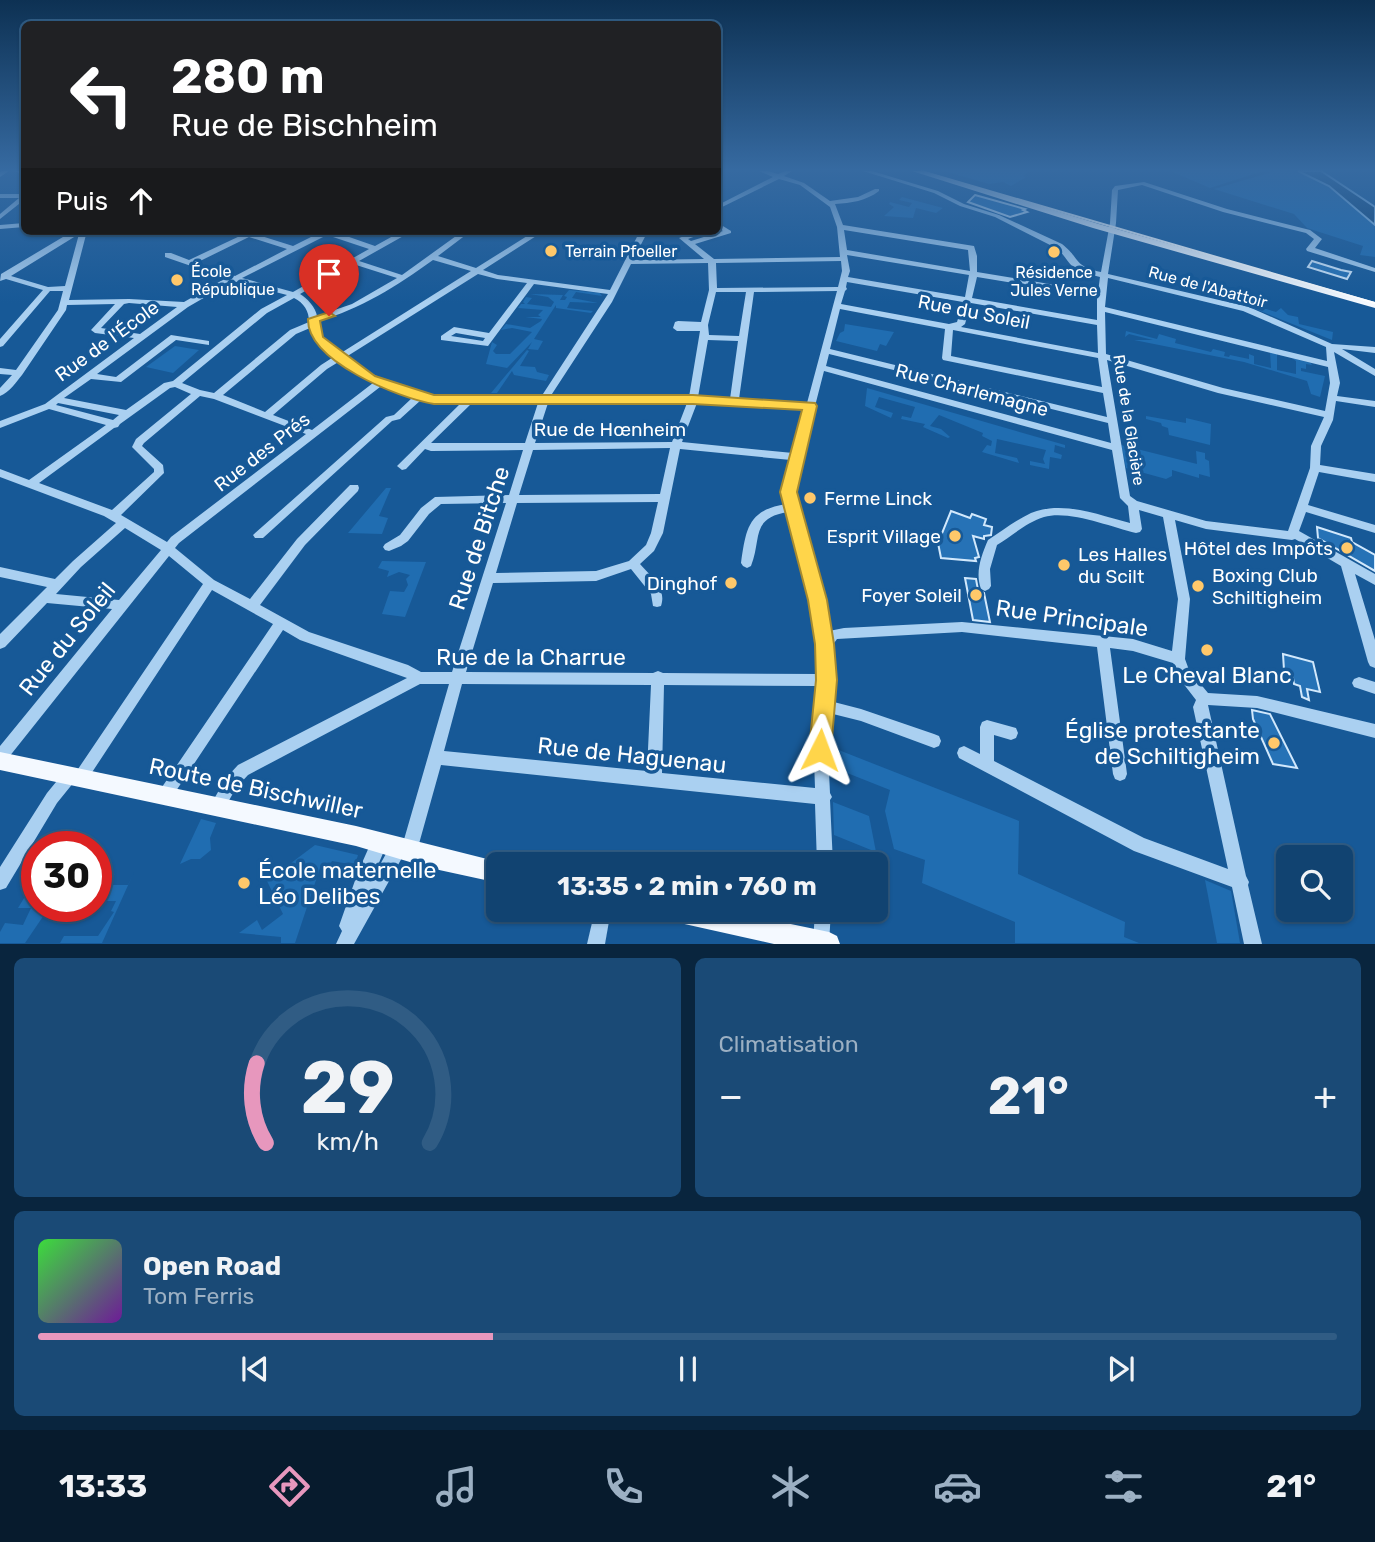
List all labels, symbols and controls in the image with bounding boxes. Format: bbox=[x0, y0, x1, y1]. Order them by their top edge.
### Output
text: 280 m bbox=[171, 47, 325, 105]
icon: left bbox=[56, 49, 147, 140]
text: Rue de Bischheim bbox=[171, 106, 438, 144]
icon: ahead bbox=[122, 182, 160, 220]
text: Puis bbox=[56, 186, 108, 217]
place label: Terrain Pfoeller bbox=[565, 242, 677, 261]
marker: Terrain Pfoeller bbox=[543, 243, 559, 259]
pin bbox=[299, 244, 359, 316]
marker: Résidence Jules Verne bbox=[1046, 244, 1062, 260]
icon: arrive bbox=[310, 255, 348, 293]
place label: École République bbox=[191, 262, 275, 299]
street label: Rue de l'Abattoir bbox=[1146, 262, 1270, 312]
place label: Résidence Jules Verne bbox=[1010, 263, 1098, 300]
marker: École République bbox=[169, 272, 185, 288]
street label: Rue du Soleil bbox=[916, 290, 1032, 334]
street label: Rue de l'École bbox=[51, 296, 163, 386]
street label: Rue de la Glacière bbox=[1109, 353, 1149, 487]
street label: Rue Charlemagne bbox=[893, 359, 1051, 421]
street label: Rue des Prés bbox=[210, 408, 314, 496]
street label: Rue de Hœnheim bbox=[534, 418, 686, 441]
street label: Rue de Bitche bbox=[443, 463, 515, 613]
place label: Ferme Linck bbox=[824, 487, 932, 510]
marker: Ferme Linck bbox=[802, 490, 818, 506]
place label: Esprit Village bbox=[826, 525, 941, 548]
marker: Esprit Village bbox=[947, 528, 963, 544]
place label: Hôtel des Impôts bbox=[1184, 537, 1333, 560]
marker: Hôtel des Impôts bbox=[1339, 540, 1355, 556]
place label: Les Halles du Scilt bbox=[1078, 543, 1167, 588]
marker: Les Halles du Scilt bbox=[1056, 557, 1072, 573]
place label: Boxing Club Schiltigheim bbox=[1212, 564, 1322, 609]
place label: Dinghof bbox=[647, 572, 718, 595]
marker: Dinghof bbox=[723, 575, 739, 591]
street label: Rue du Soleil bbox=[13, 577, 121, 701]
marker: Boxing Club Schiltigheim bbox=[1190, 578, 1206, 594]
place label: Foyer Soleil bbox=[861, 584, 962, 607]
marker: Foyer Soleil bbox=[968, 587, 984, 603]
street label: Rue Principale bbox=[994, 593, 1150, 643]
marker: Le Cheval Blanc bbox=[1199, 642, 1215, 658]
street label: Rue de la Charrue bbox=[436, 643, 626, 671]
place label: Le Cheval Blanc bbox=[1122, 661, 1292, 689]
position arrow bbox=[783, 713, 857, 787]
place label: Église protestante de Schiltigheim bbox=[1065, 716, 1260, 770]
street label: Rue de Haguenau bbox=[536, 731, 728, 779]
marker: Église protestante de Schiltigheim bbox=[1266, 735, 1282, 751]
street label: Route de Bischwiller bbox=[147, 752, 366, 824]
speed limit sign: 30 bbox=[21, 831, 112, 922]
map controls bbox=[1276, 845, 1353, 922]
button: search bbox=[1276, 845, 1353, 922]
place label: École maternelle Léo Delibes bbox=[258, 856, 436, 910]
text: 13:35 · 2 min · 760 m bbox=[557, 871, 817, 902]
marker: École maternelle Léo Delibes bbox=[236, 875, 252, 891]
text: Climatisation bbox=[719, 1030, 859, 1058]
text: 29 bbox=[300, 1046, 394, 1132]
text: 21° bbox=[988, 1065, 1069, 1127]
text: − bbox=[719, 1073, 743, 1119]
text: + bbox=[1313, 1073, 1337, 1119]
text: km/h bbox=[316, 1127, 378, 1156]
text: Open Road bbox=[143, 1251, 281, 1282]
text: Tom Ferris bbox=[143, 1282, 254, 1310]
icon: previous bbox=[236, 1350, 274, 1388]
icon: pause bbox=[669, 1350, 707, 1388]
icon: next bbox=[1102, 1350, 1140, 1388]
icon: directions bbox=[265, 1462, 314, 1511]
icon: music bbox=[432, 1462, 481, 1511]
icon: phone bbox=[599, 1462, 648, 1511]
icon: climate bbox=[766, 1462, 815, 1511]
icon: car bbox=[933, 1462, 982, 1511]
icon: filters bbox=[1099, 1462, 1148, 1511]
text: 13:33 bbox=[59, 1467, 147, 1505]
text: 21° bbox=[1266, 1467, 1316, 1505]

